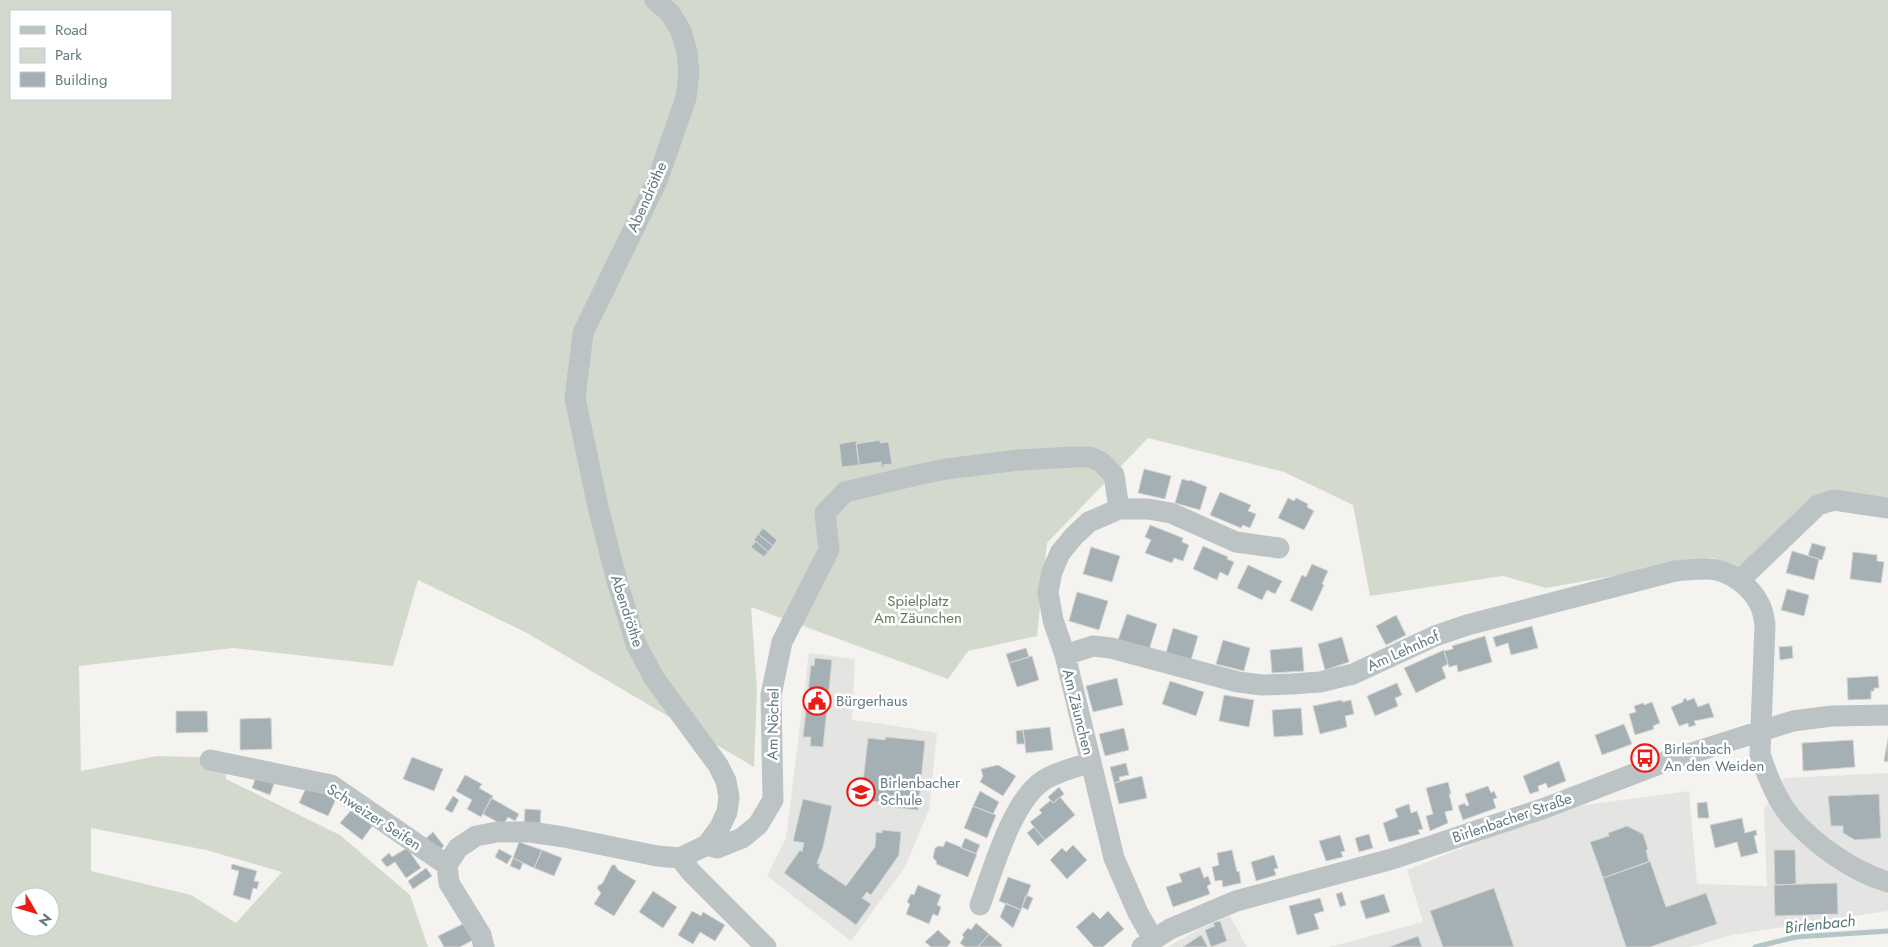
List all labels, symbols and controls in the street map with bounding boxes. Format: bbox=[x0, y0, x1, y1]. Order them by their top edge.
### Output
legend bbox=[10, 10, 172, 100]
text: Road bbox=[55, 19, 87, 41]
text: Park bbox=[55, 44, 82, 66]
text: Building bbox=[55, 69, 107, 91]
street label: Abendröthe bbox=[622, 158, 672, 236]
street label: Abendröthe bbox=[605, 572, 649, 650]
park label: Spielplatz Am Zäunchen bbox=[874, 590, 962, 629]
street label: Am Lehnhof bbox=[1363, 625, 1443, 677]
street label: Am Zäunchen bbox=[1057, 667, 1099, 757]
public building icon: Bürgerhaus bbox=[802, 686, 832, 716]
street label: Am Nöchel bbox=[761, 688, 785, 760]
place label: Bürgerhaus bbox=[836, 690, 908, 712]
place label: Birlenbach An den Weiden bbox=[1664, 738, 1764, 777]
bus stop icon: Birlenbach An den Weiden bbox=[1630, 743, 1660, 773]
place label: Birlenbacher Schule bbox=[880, 772, 961, 811]
school or university icon: Birlenbacher Schule bbox=[846, 777, 876, 807]
street label: Schweizer Seifen bbox=[322, 778, 426, 856]
street label: Birlenbacher Straße bbox=[1449, 787, 1575, 849]
north arrow bbox=[10, 887, 60, 937]
text: N bbox=[34, 909, 57, 931]
water label: Birlenbach bbox=[1783, 909, 1857, 939]

